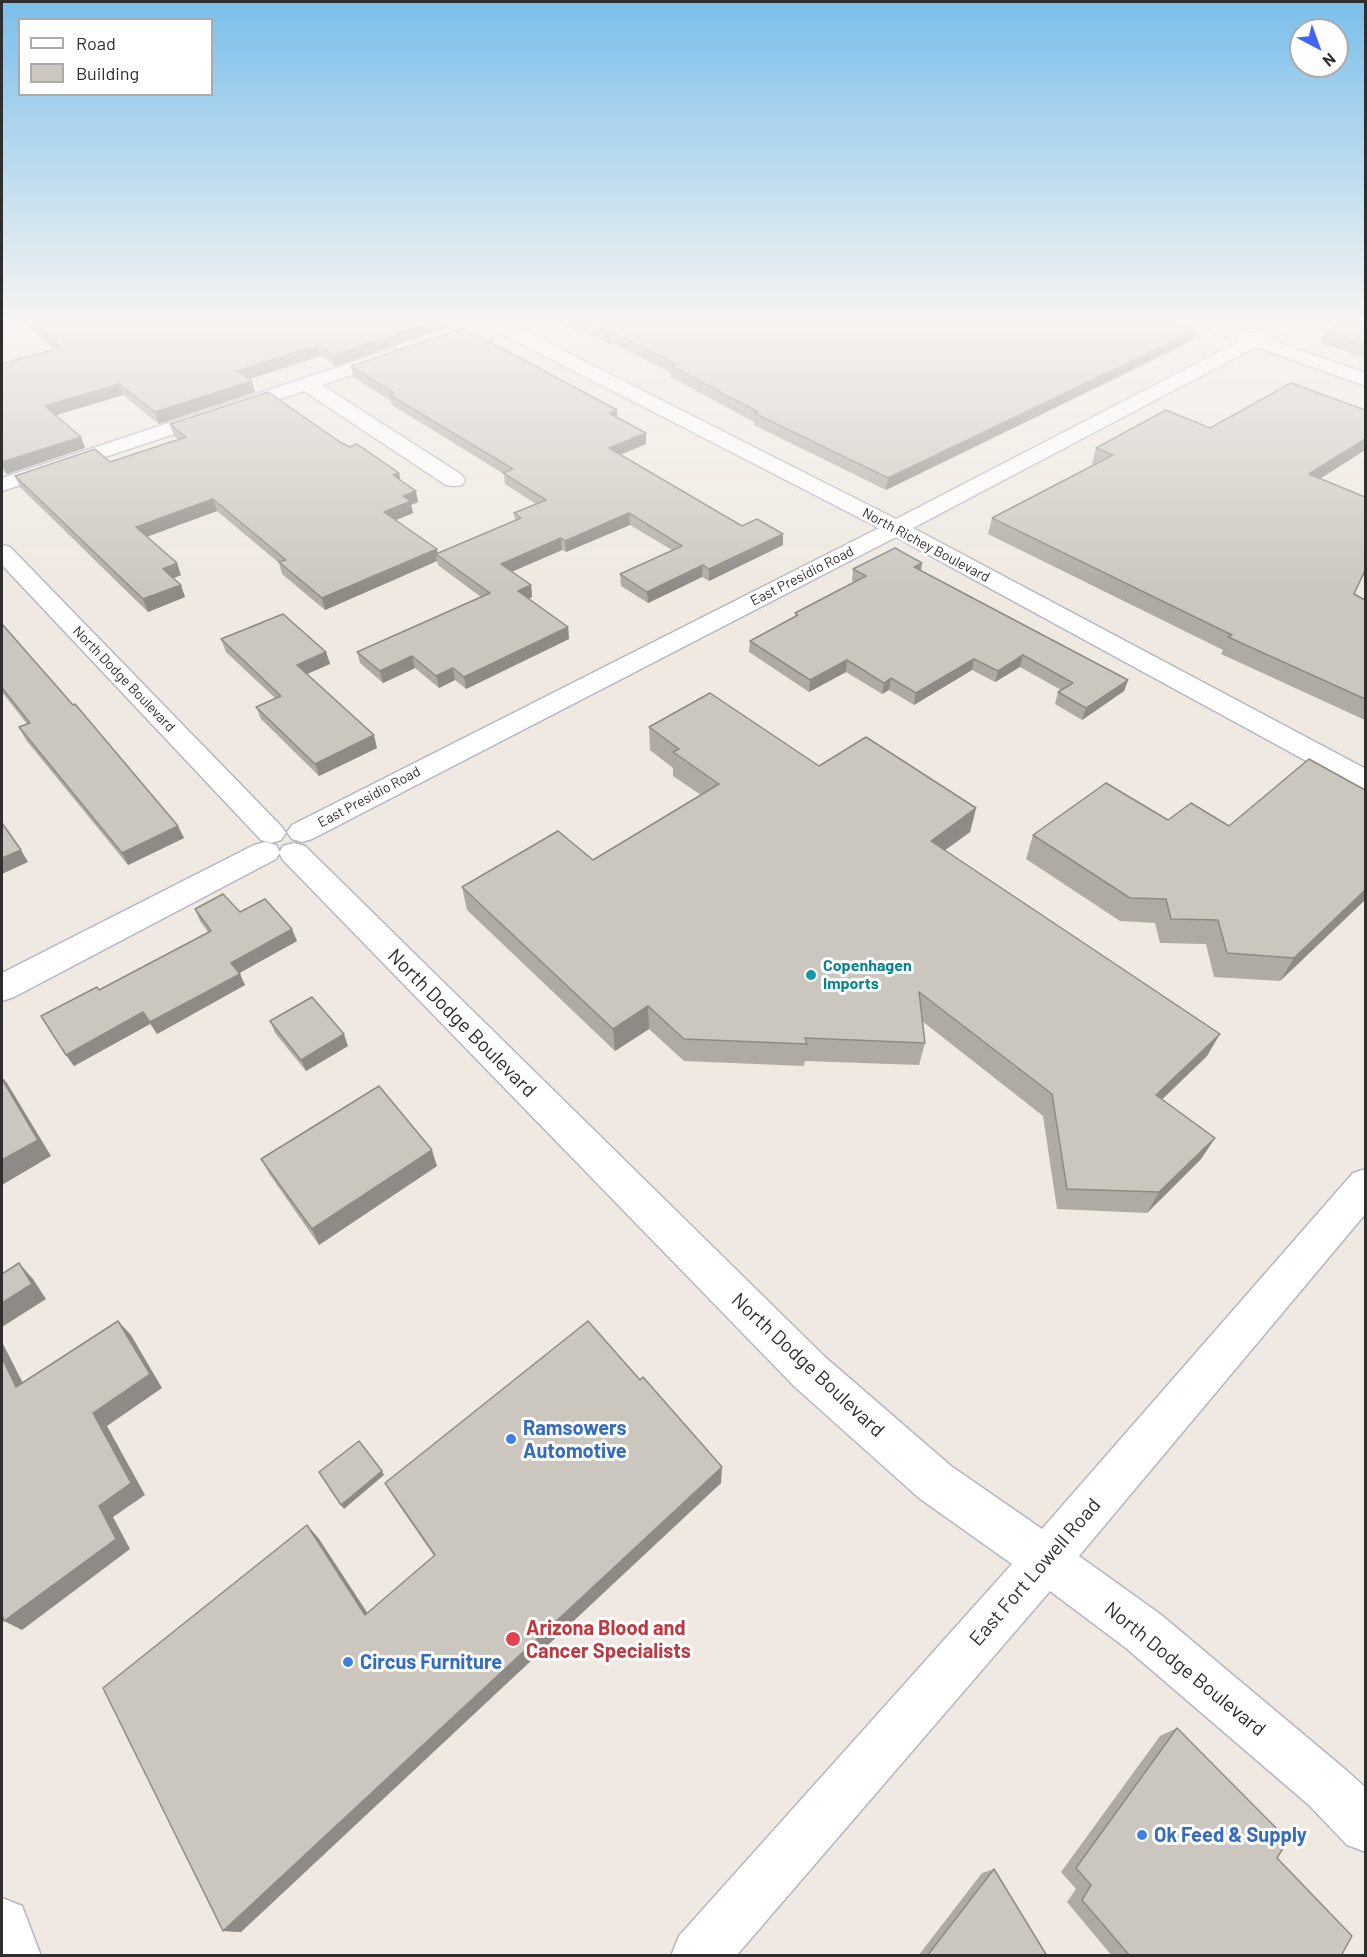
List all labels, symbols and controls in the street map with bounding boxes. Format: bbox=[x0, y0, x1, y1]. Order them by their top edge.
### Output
legend bbox=[18, 18, 213, 96]
north arrow bbox=[1289, 18, 1349, 78]
text: Road bbox=[76, 32, 116, 54]
text: N bbox=[1320, 50, 1340, 71]
text: Building bbox=[76, 62, 139, 84]
street label: North Richey Boulevard bbox=[859, 504, 993, 586]
street label: East Presidio Road bbox=[747, 543, 857, 609]
street label: North Dodge Boulevard bbox=[69, 623, 179, 735]
street label: East Presidio Road bbox=[315, 763, 423, 831]
street label: North Dodge Boulevard bbox=[383, 944, 541, 1102]
place label: Copenhagen Imports bbox=[823, 956, 912, 994]
marker: Copenhagen Imports bbox=[804, 968, 818, 982]
street label: North Dodge Boulevard bbox=[727, 1288, 889, 1442]
place label: Ramsowers Automotive bbox=[523, 1416, 627, 1463]
marker: Ramsowers Automotive bbox=[504, 1432, 518, 1446]
street label: East Fort Lowell Road bbox=[964, 1493, 1106, 1651]
street label: North Dodge Boulevard bbox=[1100, 1597, 1270, 1741]
place label: Arizona Blood and Cancer Specialists bbox=[526, 1616, 691, 1663]
marker: Arizona Blood and Cancer Specialists bbox=[504, 1630, 522, 1648]
place label: Circus Furniture bbox=[360, 1650, 502, 1674]
marker: Circus Furniture bbox=[341, 1655, 355, 1669]
place label: Ok Feed & Supply bbox=[1154, 1823, 1307, 1847]
marker: Ok Feed & Supply bbox=[1135, 1828, 1149, 1842]

